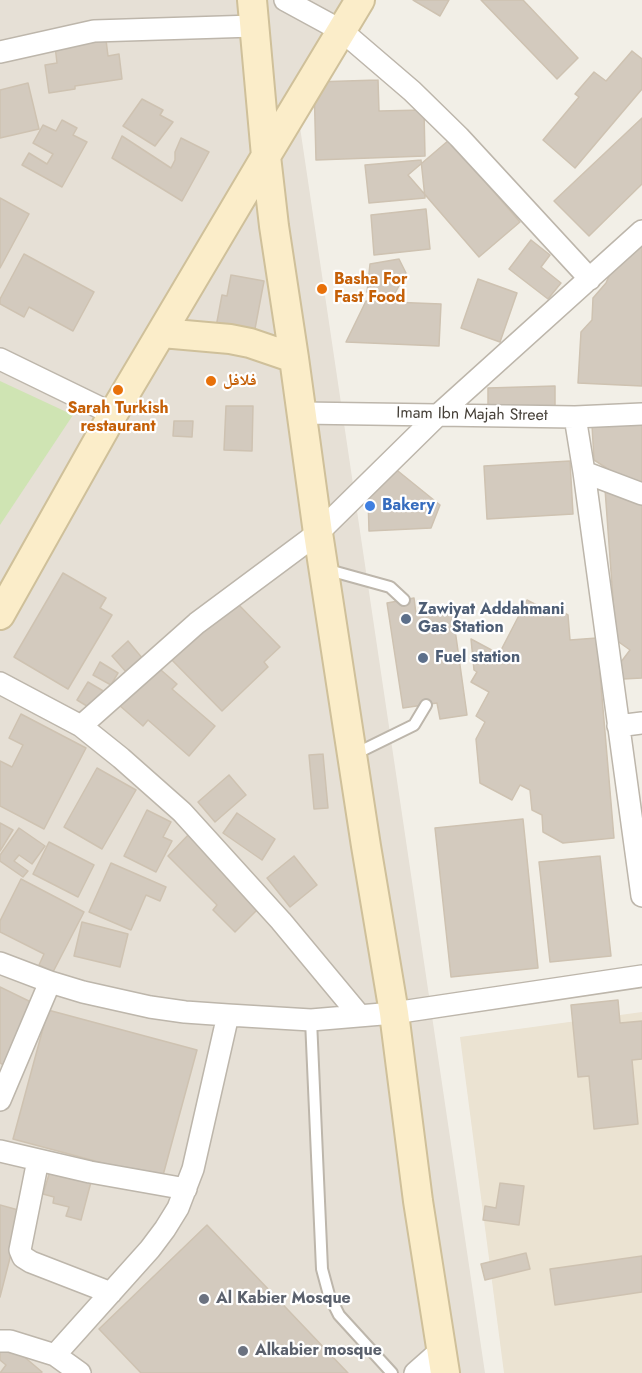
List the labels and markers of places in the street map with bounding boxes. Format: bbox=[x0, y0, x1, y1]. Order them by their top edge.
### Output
place label: Basha For Fast Food bbox=[334, 270, 407, 308]
marker: Basha For Fast Food bbox=[315, 282, 329, 296]
place label: فلافل bbox=[223, 371, 257, 391]
marker: فلافل bbox=[204, 374, 218, 388]
marker: Sarah Turkish restaurant bbox=[111, 383, 125, 397]
place label: Sarah Turkish restaurant bbox=[67, 399, 169, 437]
place label: Bakery bbox=[382, 496, 435, 516]
marker: Bakery bbox=[363, 499, 377, 513]
place label: Zawiyat Addahmani Gas Station bbox=[418, 600, 564, 638]
marker: Zawiyat Addahmani Gas Station bbox=[399, 612, 413, 626]
place label: Fuel station bbox=[435, 648, 520, 668]
marker: Fuel station bbox=[416, 651, 430, 665]
place label: Al Kabier Mosque bbox=[216, 1289, 351, 1309]
marker: Al Kabier Mosque bbox=[197, 1292, 211, 1306]
place label: Alkabier mosque bbox=[255, 1341, 382, 1361]
marker: Alkabier mosque bbox=[236, 1344, 250, 1358]

